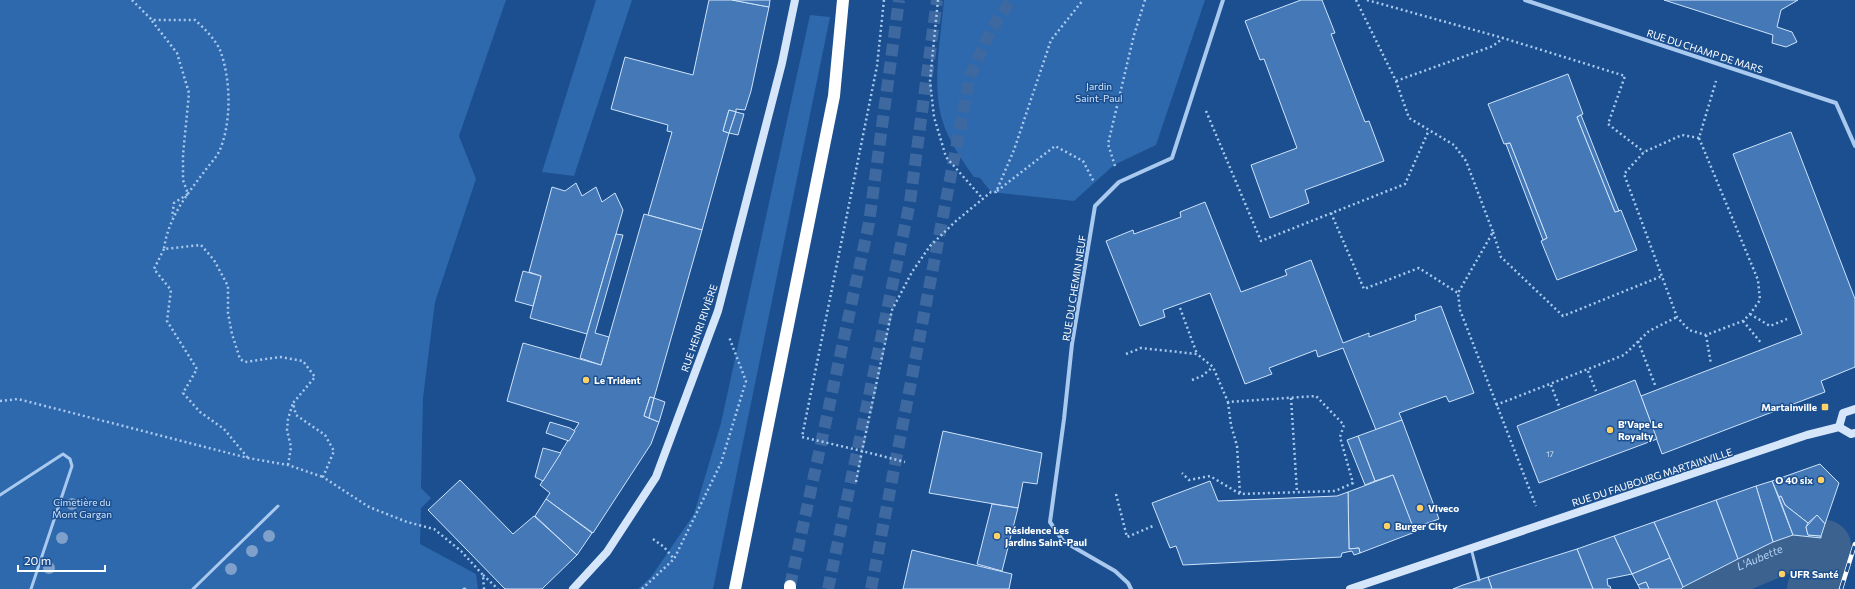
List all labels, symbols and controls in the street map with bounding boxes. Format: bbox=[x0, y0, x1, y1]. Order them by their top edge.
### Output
street label: RUE DU CHAMP DE MARS bbox=[1645, 27, 1765, 76]
park label: Jardin Saint-Paul bbox=[1075, 80, 1123, 104]
street label: RUE DU CHEMIN NEUF bbox=[1060, 234, 1088, 342]
street label: RUE HENRI RIVIÈRE bbox=[678, 283, 720, 373]
place label: Le Trident bbox=[594, 374, 641, 386]
marker: Le Trident bbox=[581, 375, 591, 385]
place label: Martainville bbox=[1761, 401, 1817, 413]
marker: Martainville bbox=[1820, 402, 1830, 412]
place label: B'Vape Le Royalty bbox=[1618, 418, 1663, 442]
marker: B'Vape Le Royalty bbox=[1605, 425, 1615, 435]
street label: RUE DU FAUBOURG MARTAINVILLE bbox=[1570, 445, 1734, 509]
house number: 17 bbox=[1546, 449, 1554, 459]
place label: O 40 six bbox=[1775, 474, 1813, 486]
marker: O 40 six bbox=[1816, 475, 1826, 485]
park label: Cimetière du Mont Gargan bbox=[52, 496, 112, 520]
place label: Viveco bbox=[1428, 502, 1459, 514]
marker: Viveco bbox=[1415, 503, 1425, 513]
place label: Burger City bbox=[1395, 520, 1448, 532]
marker: Burger City bbox=[1382, 521, 1392, 531]
place label: Résidence Les Jardins Saint-Paul bbox=[1005, 524, 1087, 548]
marker: Résidence Les Jardins Saint-Paul bbox=[992, 531, 1002, 541]
water label: L'Aubette bbox=[1735, 542, 1785, 573]
scale bar bbox=[18, 547, 105, 573]
text: 20 m bbox=[24, 553, 51, 567]
place label: UFR Santé bbox=[1790, 568, 1838, 580]
marker: UFR Santé bbox=[1777, 569, 1787, 579]

